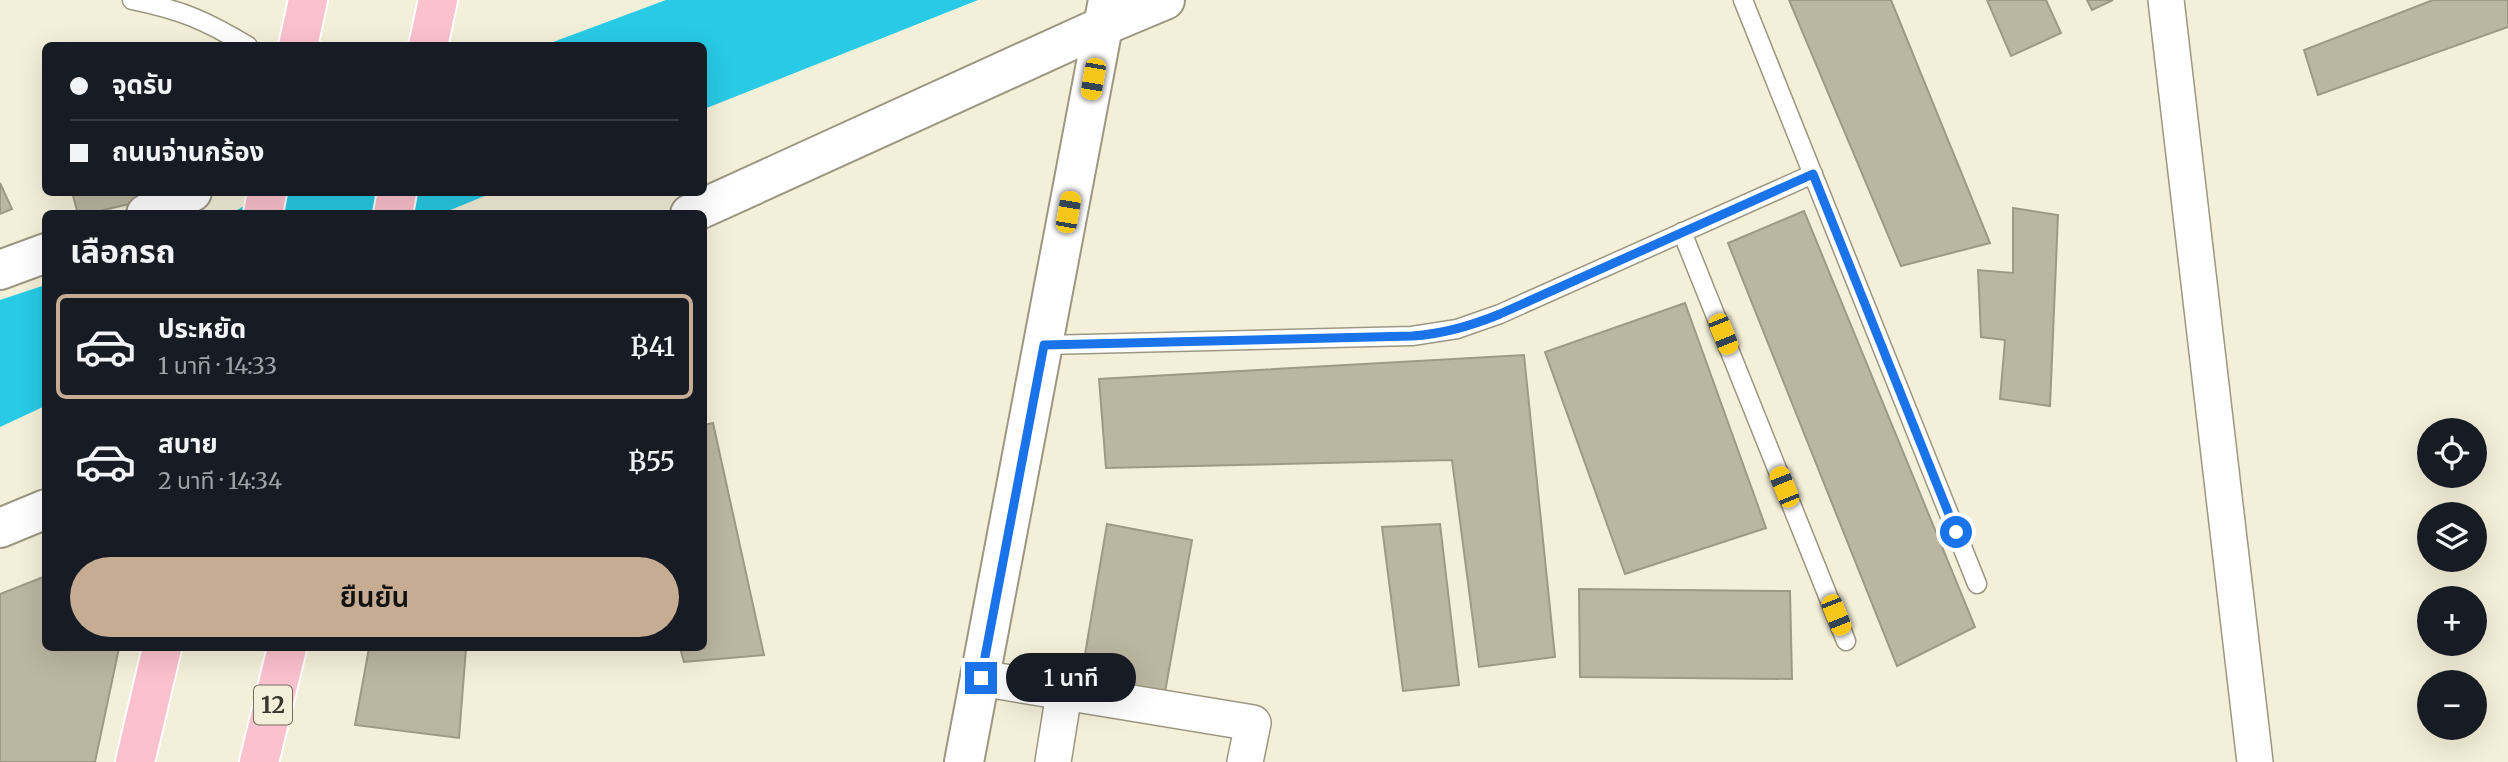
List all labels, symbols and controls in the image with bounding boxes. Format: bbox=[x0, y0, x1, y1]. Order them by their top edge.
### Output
car bbox=[1080, 56, 1107, 102]
text: จุดรับ bbox=[112, 68, 173, 101]
text: ถนนจ่านกร้อง bbox=[112, 135, 264, 168]
car bbox=[1055, 189, 1082, 235]
text: เลือกรถ bbox=[70, 232, 175, 272]
car bbox=[1706, 311, 1741, 357]
text: ประหยัด bbox=[158, 312, 246, 345]
icon: car bbox=[74, 315, 137, 378]
text: ฿41 bbox=[630, 330, 675, 363]
text: 1 นาที · 14:33 bbox=[158, 351, 277, 380]
map controls bbox=[2417, 418, 2487, 740]
button: locate bbox=[2417, 418, 2487, 488]
text: สบาย bbox=[158, 427, 218, 460]
icon: car bbox=[74, 430, 137, 493]
text: ฿55 bbox=[628, 445, 675, 478]
car bbox=[1767, 464, 1802, 510]
text: 2 นาที · 14:34 bbox=[158, 466, 282, 495]
button: layers bbox=[2417, 502, 2487, 572]
route start bbox=[1940, 516, 1972, 548]
button: ยืนยัน bbox=[70, 557, 679, 637]
button: + bbox=[2417, 586, 2487, 656]
car bbox=[1819, 592, 1854, 638]
callout: 1 นาที bbox=[1006, 654, 1135, 702]
route end bbox=[965, 662, 997, 694]
text: 1 นาที bbox=[1044, 663, 1098, 692]
button: − bbox=[2417, 670, 2487, 740]
road number: 12 bbox=[254, 685, 292, 724]

